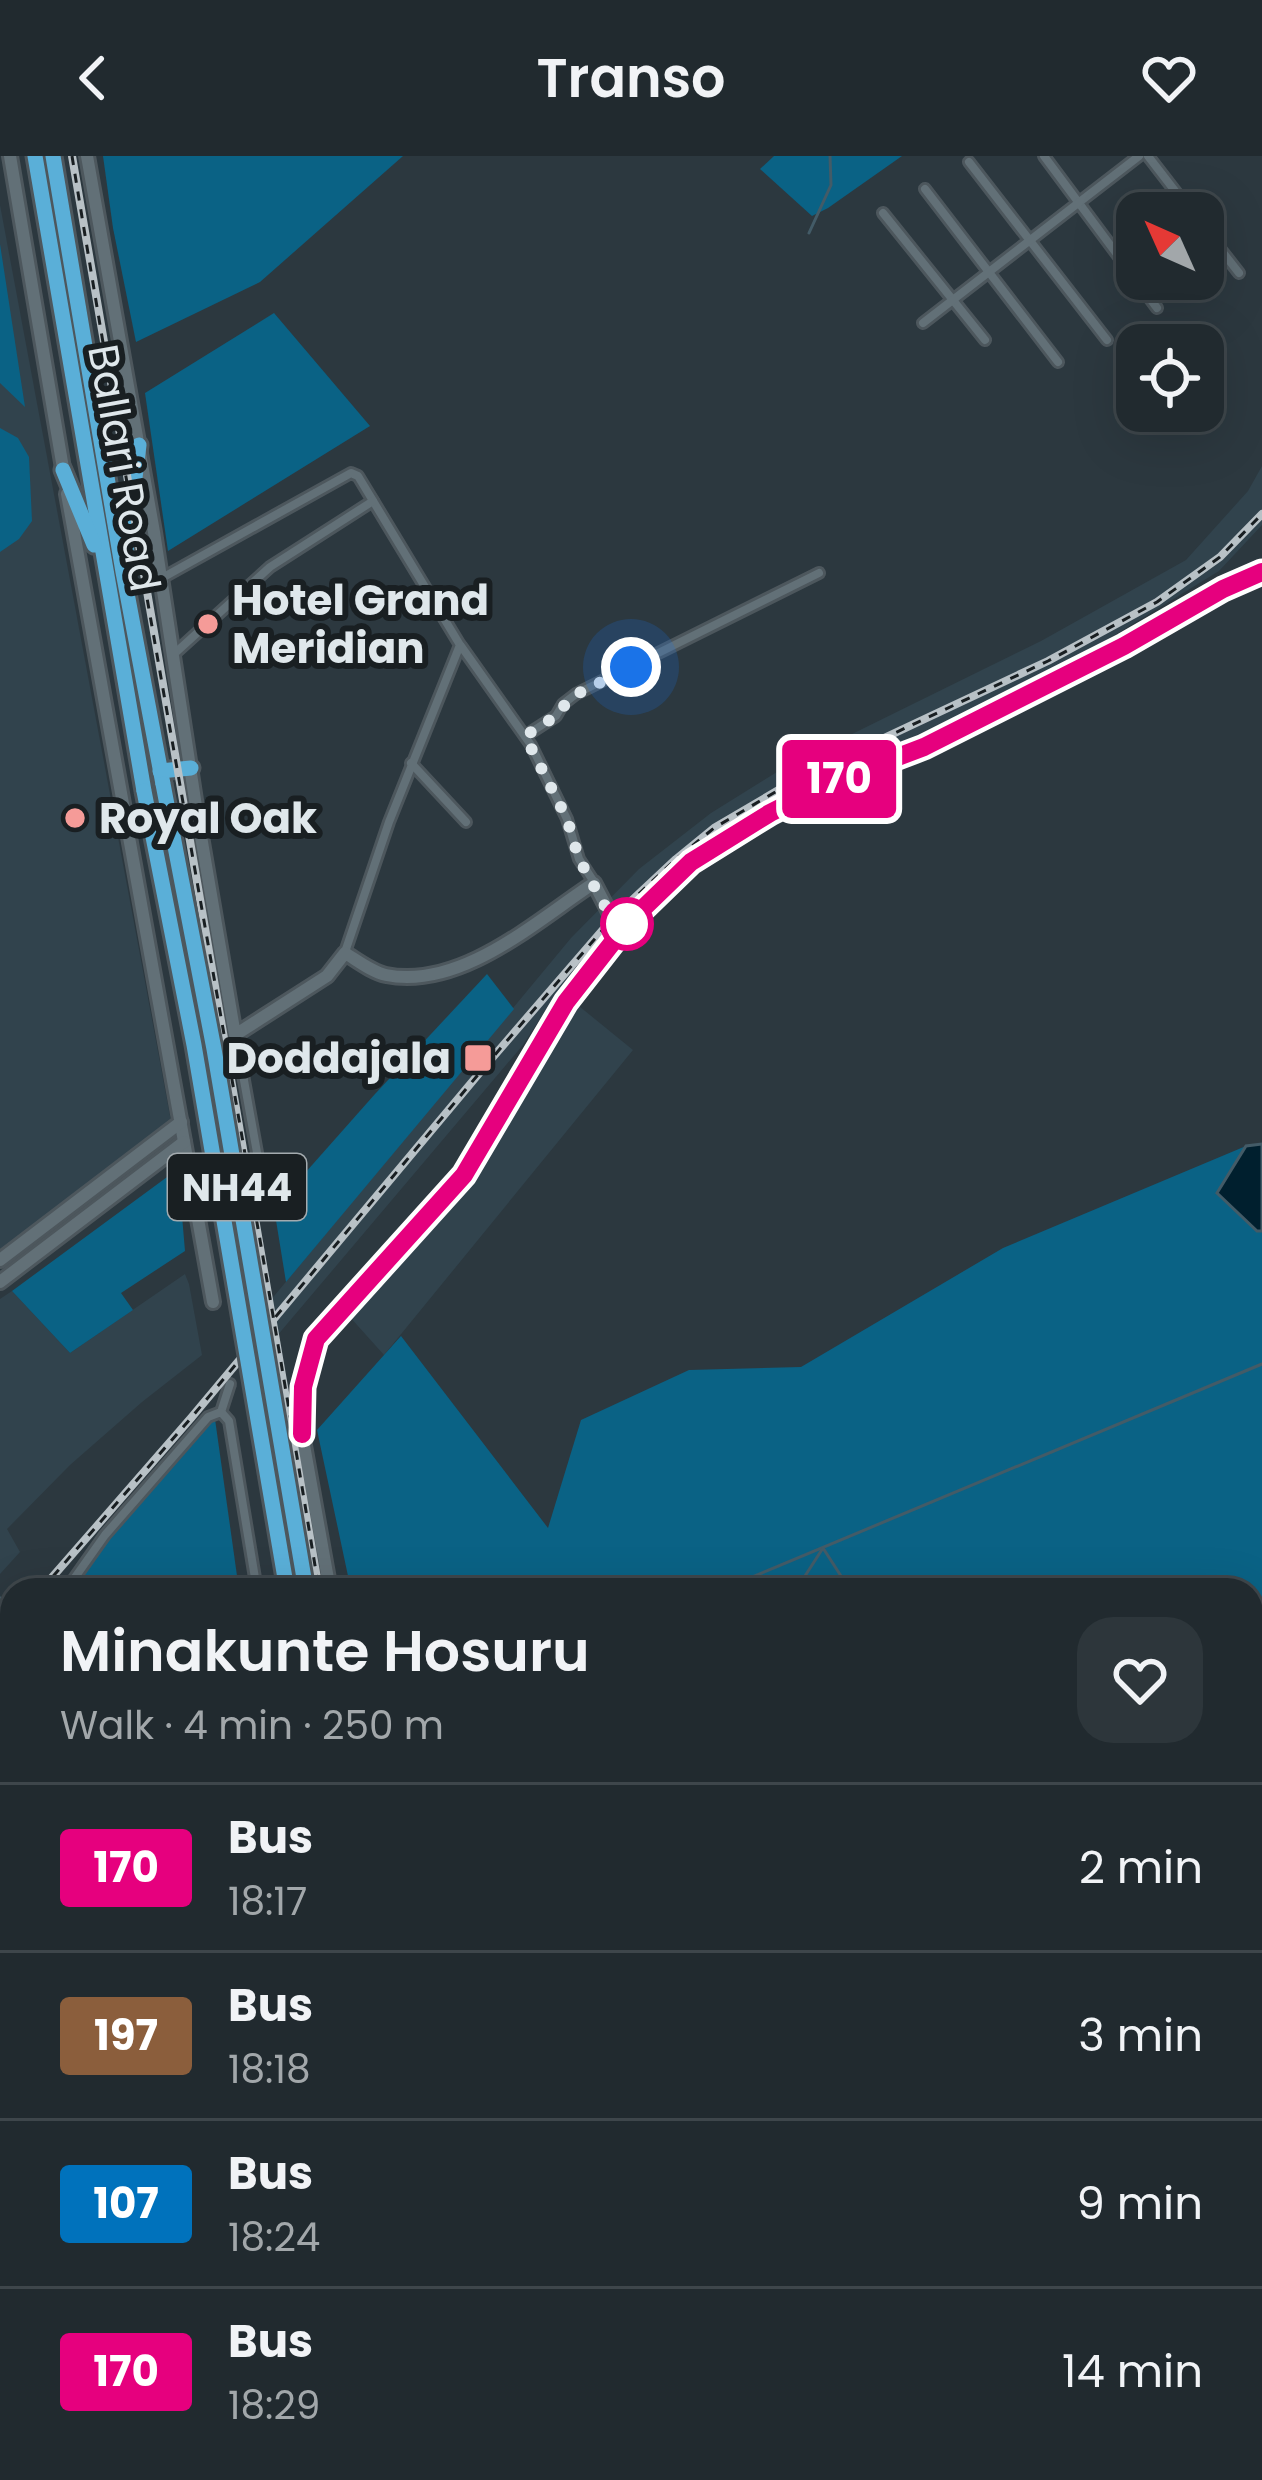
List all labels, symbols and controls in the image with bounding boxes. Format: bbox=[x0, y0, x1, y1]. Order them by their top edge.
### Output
text: Transo bbox=[536, 40, 726, 116]
icon: back bbox=[60, 45, 126, 111]
icon: heart bbox=[1136, 45, 1202, 111]
north arrow bbox=[1116, 192, 1224, 300]
map controls bbox=[1116, 192, 1224, 432]
button: locate bbox=[1116, 324, 1224, 432]
street label: Ballari Road bbox=[73, 340, 175, 596]
place label: Hotel Grand Meridian bbox=[232, 571, 489, 678]
marker: Hotel Grand Meridian bbox=[195, 611, 221, 637]
your location bbox=[601, 637, 661, 697]
line badge: 170 bbox=[770, 740, 908, 818]
text: 170 bbox=[806, 749, 872, 808]
place label: Royal Oak bbox=[99, 789, 317, 848]
marker: Royal Oak bbox=[62, 805, 88, 831]
unlabelled marker bbox=[602, 899, 652, 949]
place label: Doddajala bbox=[226, 1029, 451, 1088]
marker: Doddajala bbox=[462, 1042, 494, 1074]
road number: NH44 bbox=[168, 1154, 306, 1220]
text: Minakunte Hosuru bbox=[60, 1611, 590, 1691]
button: heart bbox=[1077, 1617, 1203, 1743]
text: Walk · 4 min · 250 m bbox=[60, 1698, 444, 1753]
text: Bus bbox=[228, 1806, 313, 1869]
text: 2 min bbox=[1079, 1836, 1203, 1899]
text: 170 bbox=[93, 1838, 159, 1897]
text: 18:17 bbox=[228, 1874, 307, 1929]
text: Bus bbox=[228, 1974, 313, 2037]
text: 3 min bbox=[1078, 2004, 1203, 2067]
text: 197 bbox=[94, 2006, 158, 2065]
text: 18:18 bbox=[228, 2042, 311, 2097]
text: Bus bbox=[228, 2142, 313, 2205]
text: 9 min bbox=[1076, 2172, 1203, 2235]
text: 107 bbox=[93, 2174, 159, 2233]
text: 18:24 bbox=[228, 2210, 320, 2265]
text: Bus bbox=[228, 2310, 313, 2373]
text: 14 min bbox=[1062, 2340, 1203, 2403]
text: 170 bbox=[93, 2342, 159, 2401]
text: 18:29 bbox=[228, 2378, 320, 2433]

